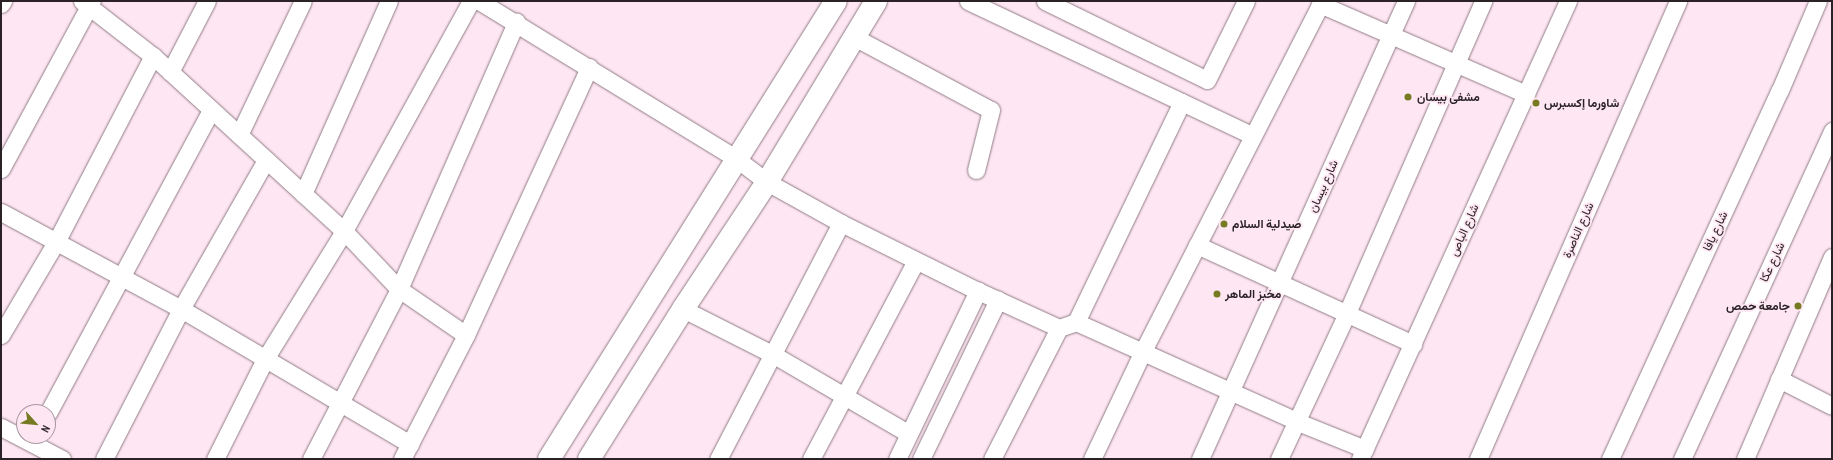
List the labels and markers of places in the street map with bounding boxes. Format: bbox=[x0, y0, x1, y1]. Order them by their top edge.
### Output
place label: مشفى بيسان bbox=[1417, 90, 1480, 104]
marker: مشفى بيسان bbox=[1402, 91, 1414, 103]
place label: شاورما إكسبرس bbox=[1544, 96, 1619, 110]
marker: شاورما إكسبرس bbox=[1531, 98, 1541, 108]
place label: صيدلية السلام bbox=[1232, 217, 1301, 231]
marker: صيدلية السلام bbox=[1219, 219, 1229, 229]
place label: مخبز الماهر bbox=[1225, 287, 1281, 301]
marker: مخبز الماهر bbox=[1212, 289, 1222, 299]
place label: جامعة حمص bbox=[1726, 299, 1790, 313]
marker: جامعة حمص bbox=[1793, 301, 1803, 311]

